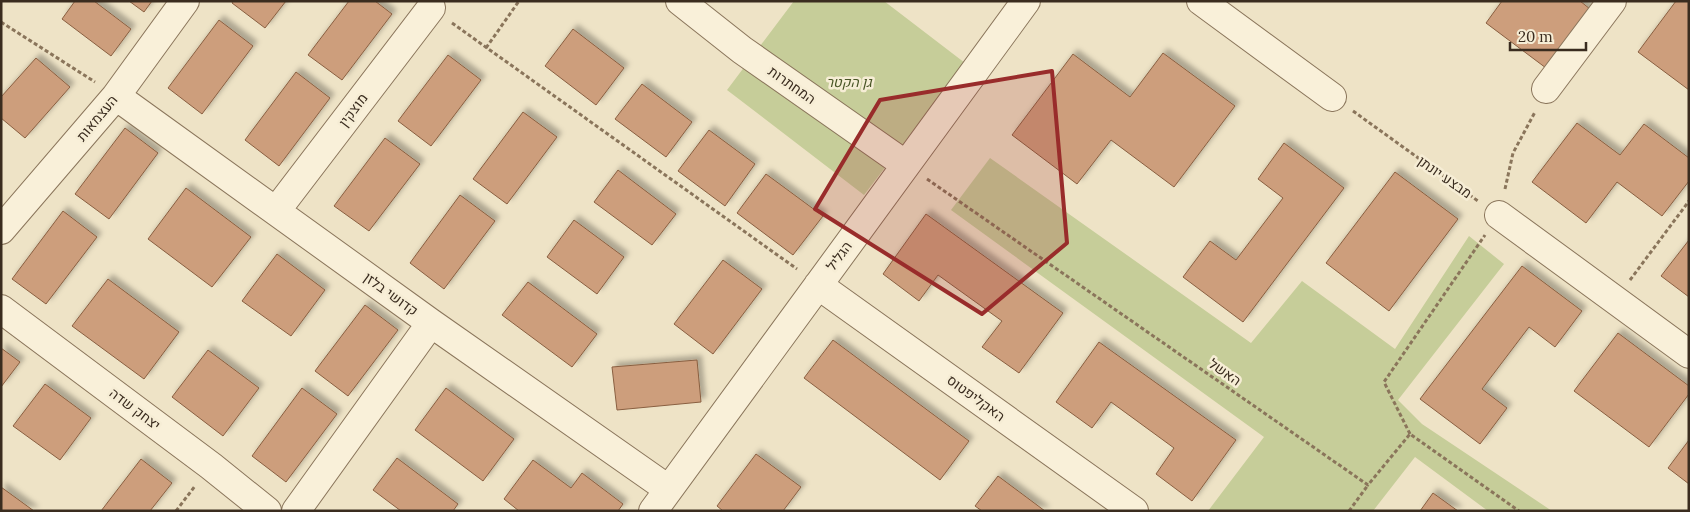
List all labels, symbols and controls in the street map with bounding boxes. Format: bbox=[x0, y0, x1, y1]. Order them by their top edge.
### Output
scale bar bbox=[1510, 20, 1586, 52]
text: 20 m bbox=[1518, 27, 1553, 46]
street label: המחתרות bbox=[765, 62, 819, 108]
park label: גן הקטר bbox=[826, 73, 873, 91]
street label: מוצקין bbox=[334, 90, 372, 130]
street label: העצמאות bbox=[73, 91, 121, 145]
street label: מבצע יונתן bbox=[1414, 152, 1476, 202]
street label: הגליל bbox=[822, 238, 856, 274]
street label: קדושי בלזן bbox=[360, 268, 422, 320]
street label: האשל bbox=[1205, 354, 1245, 390]
street label: האקליפטוס bbox=[943, 371, 1009, 425]
street label: יצחק שדה bbox=[106, 384, 164, 434]

